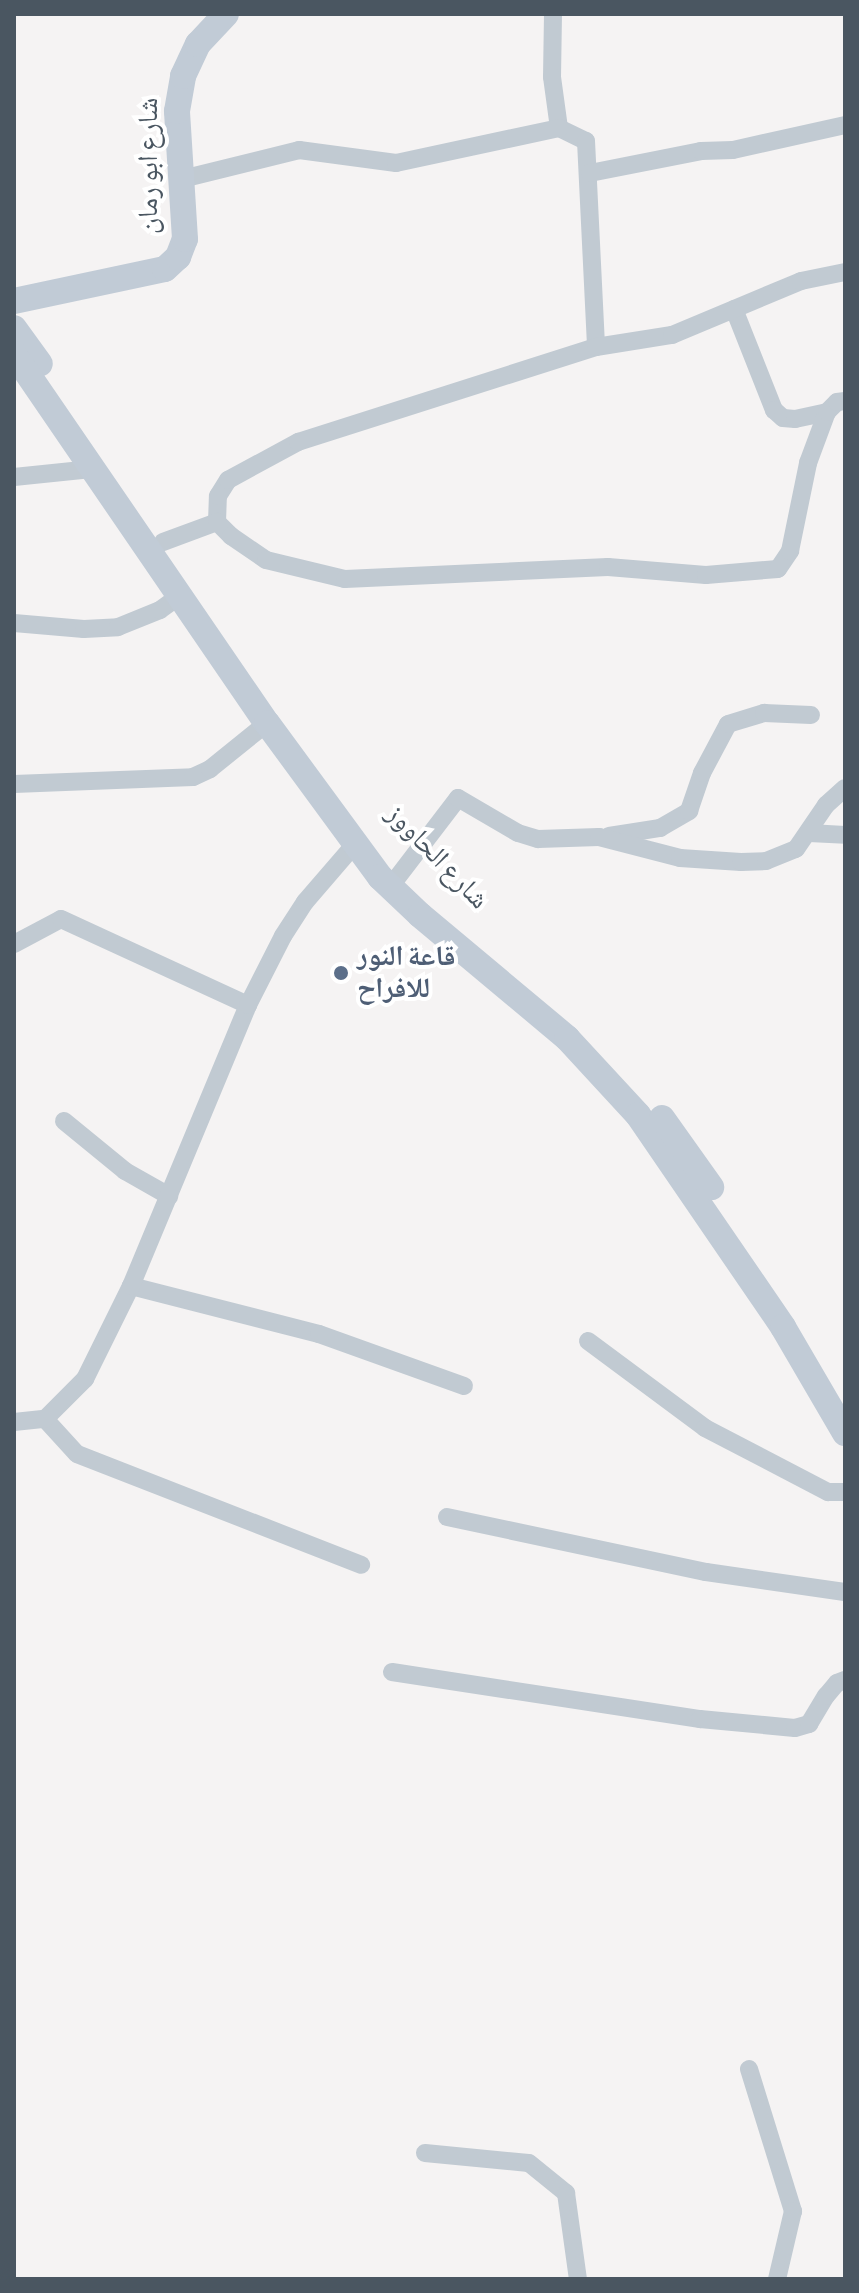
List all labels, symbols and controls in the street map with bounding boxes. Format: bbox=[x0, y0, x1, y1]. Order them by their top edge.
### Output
street label: شارع ابو رمان bbox=[132, 98, 166, 234]
street label: شارع الحاووز bbox=[379, 797, 495, 917]
place label: قاعة النور للافراح bbox=[357, 940, 455, 1006]
marker: قاعة النور للافراح bbox=[332, 964, 350, 982]

